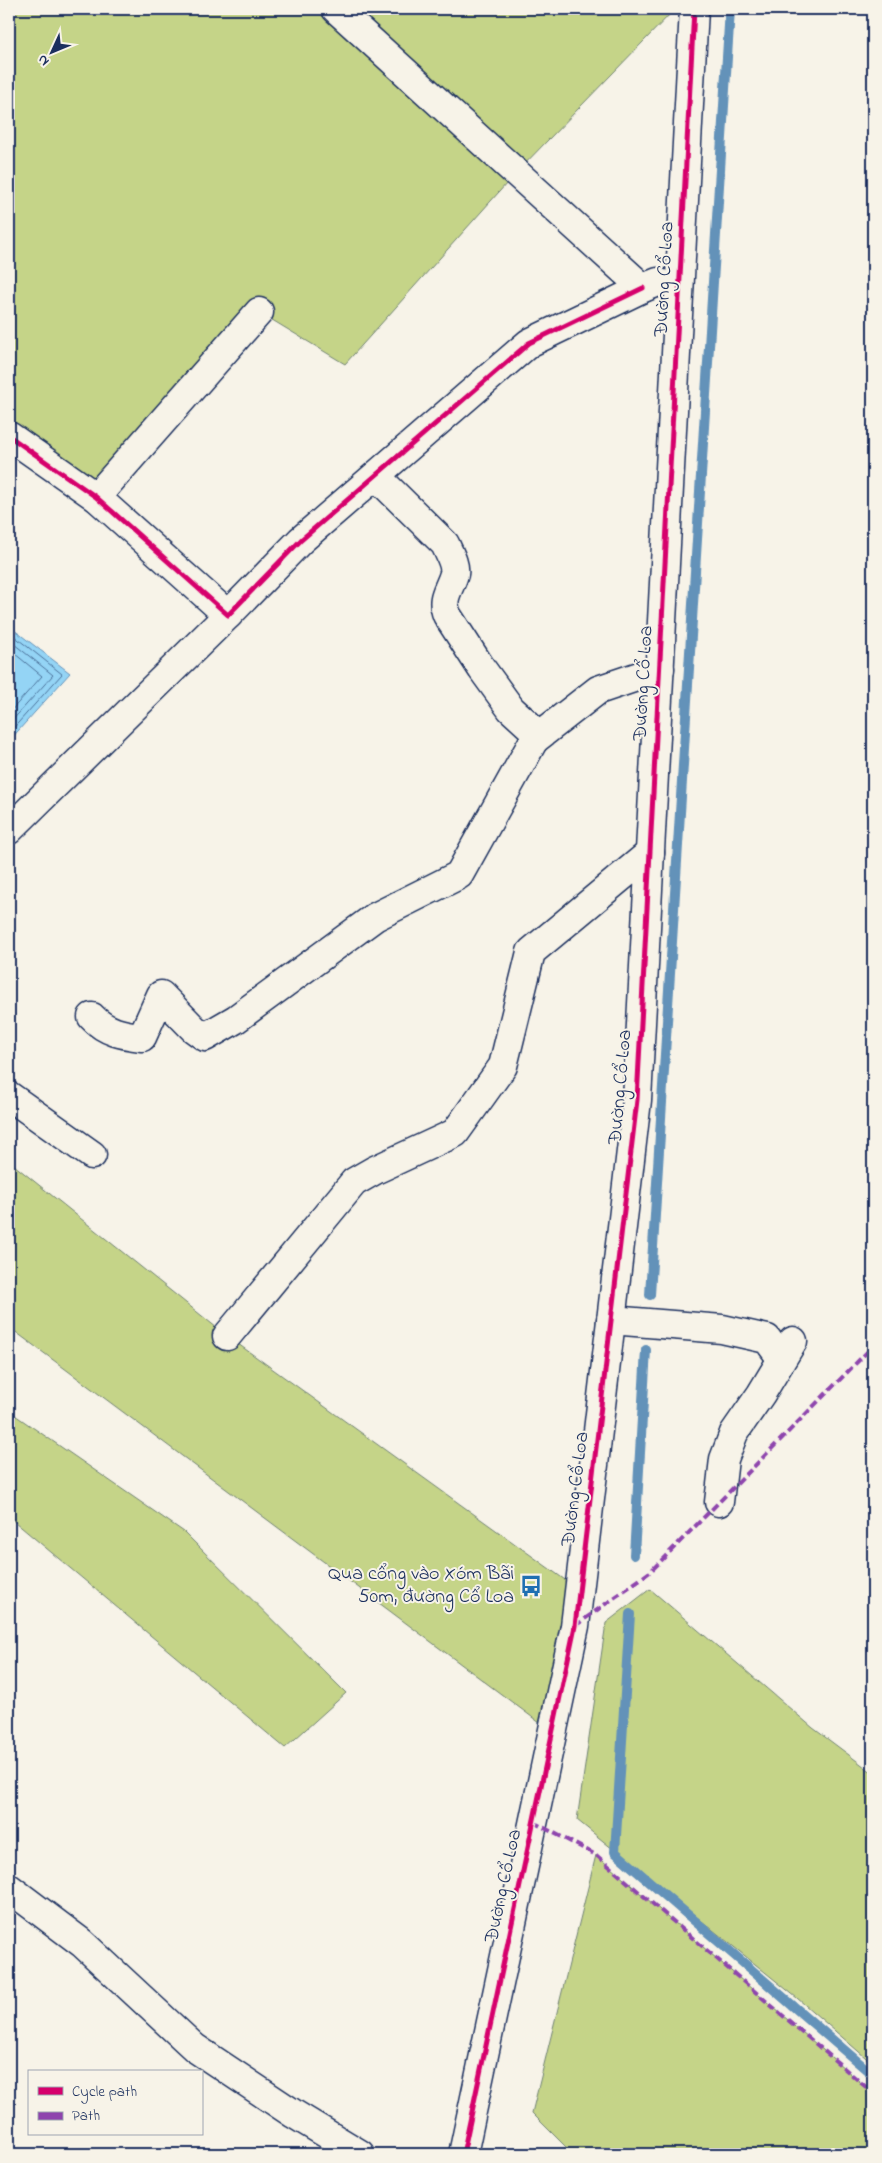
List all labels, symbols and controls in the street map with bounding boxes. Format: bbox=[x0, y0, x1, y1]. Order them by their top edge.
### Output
north arrow bbox=[28, 28, 78, 78]
text: N bbox=[33, 49, 55, 71]
street label: Đường Cổ Loa bbox=[647, 221, 683, 338]
street label: Đường Cổ Loa bbox=[626, 625, 662, 742]
street label: Đường Cổ Loa bbox=[601, 1028, 641, 1147]
street label: Đường Cổ Loa bbox=[554, 1430, 598, 1549]
place label: Qua cổng vào Xóm Bãi 50m, đường Cổ Loa bbox=[328, 1560, 514, 1613]
bus stop icon: Qua cổng vào Xóm Bãi 50m, đường Cổ Loa bbox=[518, 1573, 544, 1599]
street label: Đường Cổ Loa bbox=[478, 1827, 531, 1947]
legend bbox=[28, 2070, 202, 2136]
text: Cycle path bbox=[72, 2081, 137, 2104]
text: Path bbox=[72, 2105, 100, 2127]

